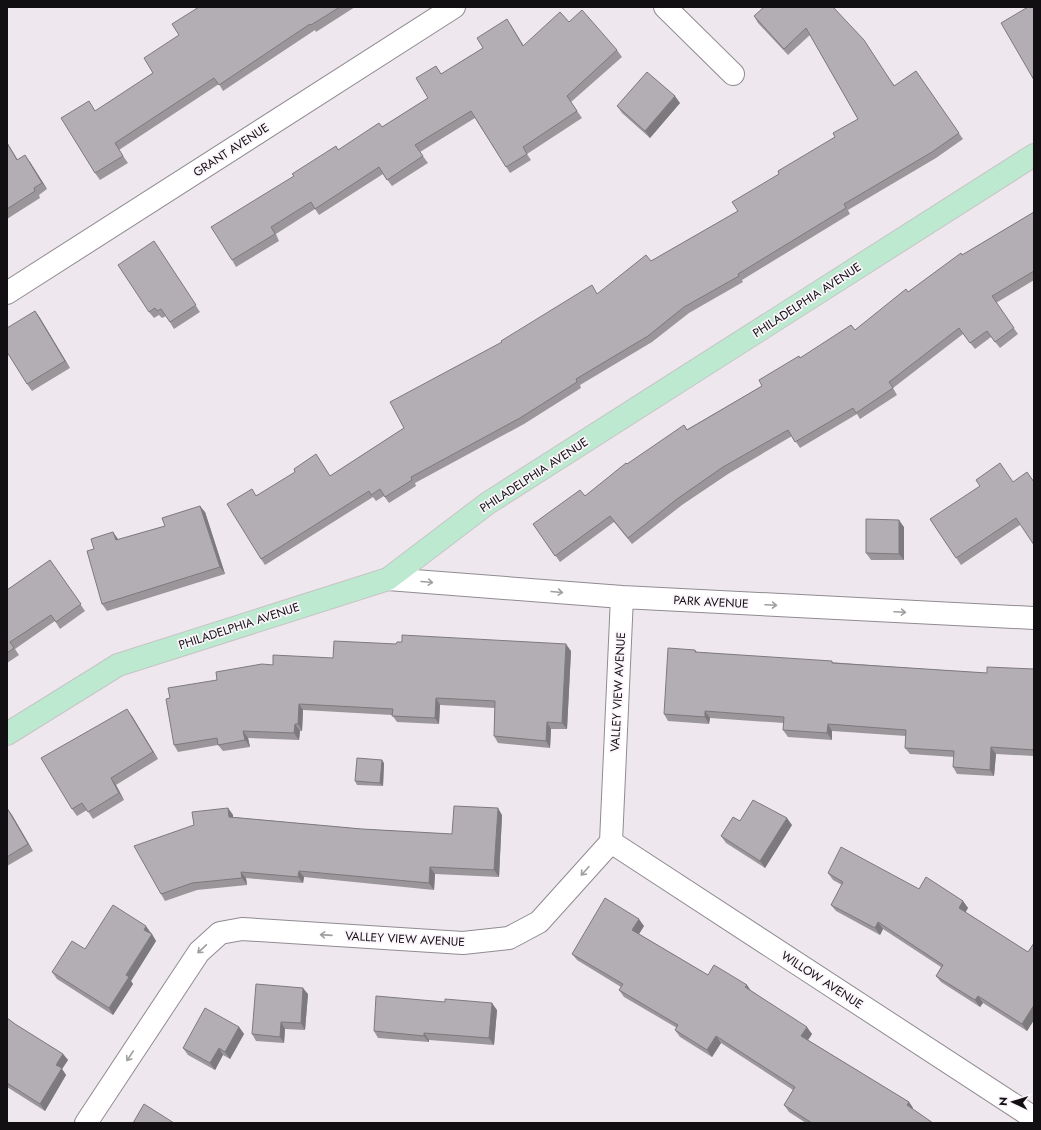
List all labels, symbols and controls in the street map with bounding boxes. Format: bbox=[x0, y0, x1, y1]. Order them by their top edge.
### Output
street label: GRANT AVENUE bbox=[190, 119, 272, 181]
street label: PHILADELPHIA AVENUE bbox=[749, 258, 865, 342]
street label: PHILADELPHIA AVENUE bbox=[476, 433, 592, 517]
one-way arrow bbox=[420, 578, 433, 585]
one-way arrow bbox=[550, 589, 563, 596]
street label: PARK AVENUE bbox=[673, 591, 749, 613]
street label: PHILADELPHIA AVENUE bbox=[176, 598, 302, 654]
one-way arrow bbox=[764, 601, 777, 609]
one-way arrow bbox=[893, 608, 906, 615]
street label: VALLEY VIEW AVENUE bbox=[606, 632, 630, 752]
one-way arrow bbox=[580, 865, 589, 876]
street label: VALLEY VIEW AVENUE bbox=[345, 927, 465, 951]
one-way arrow bbox=[320, 931, 333, 938]
one-way arrow bbox=[198, 944, 208, 953]
street label: WILLOW AVENUE bbox=[777, 947, 867, 1013]
one-way arrow bbox=[125, 1050, 133, 1062]
north arrow bbox=[993, 1082, 1033, 1122]
text: N bbox=[995, 1096, 1011, 1106]

